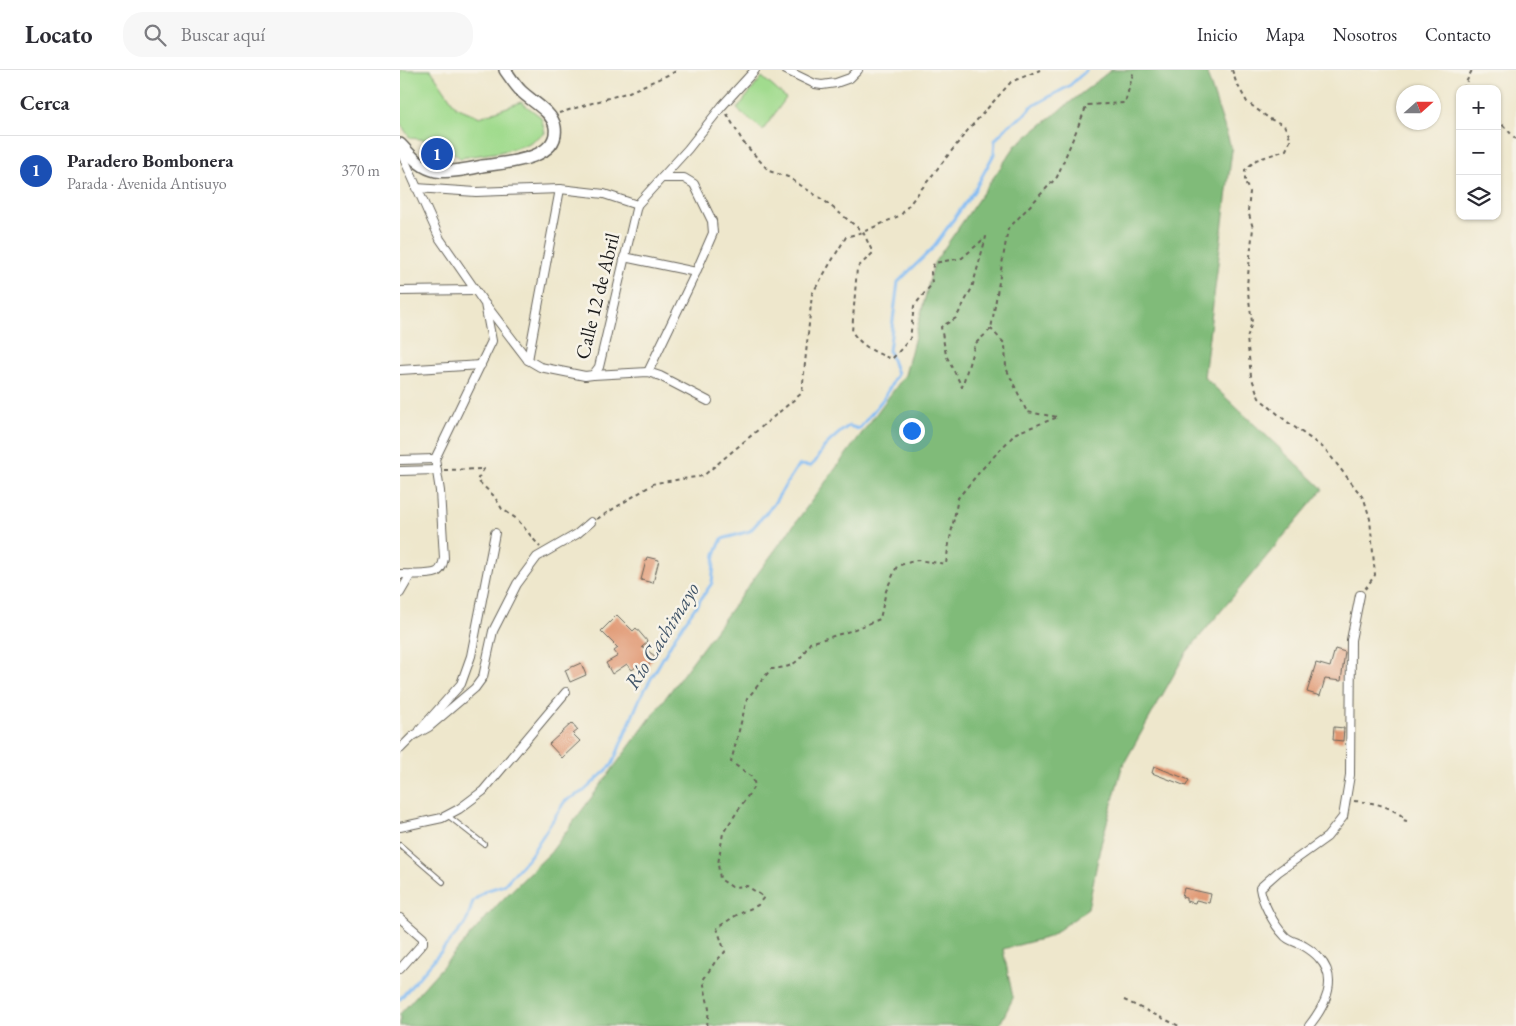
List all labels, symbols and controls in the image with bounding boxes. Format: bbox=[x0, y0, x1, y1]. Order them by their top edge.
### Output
search box bbox=[123, 12, 473, 57]
text: Locato bbox=[25, 19, 93, 50]
icon: search bbox=[141, 21, 169, 49]
text: Buscar aquí bbox=[181, 22, 265, 47]
text: Inicio bbox=[1197, 23, 1238, 46]
text: Mapa bbox=[1266, 23, 1305, 46]
text: Nosotros bbox=[1333, 23, 1397, 46]
text: Contacto bbox=[1425, 23, 1491, 46]
north arrow bbox=[1396, 85, 1441, 130]
map controls bbox=[1456, 85, 1501, 220]
button: + bbox=[1456, 85, 1501, 130]
text: Cerca bbox=[20, 89, 70, 116]
button: − bbox=[1456, 130, 1501, 175]
pin: 1 bbox=[421, 135, 453, 173]
text: Paradero Bombonera bbox=[67, 148, 234, 173]
text: 1 bbox=[32, 160, 40, 181]
text: 370 m bbox=[341, 160, 380, 181]
text: Parada · Avenida Antisuyo bbox=[67, 173, 227, 194]
button: layers bbox=[1456, 175, 1501, 220]
street label: Calle 12 de Abril bbox=[569, 230, 625, 362]
your location bbox=[899, 418, 925, 444]
water label: Río Cachimayo bbox=[618, 577, 705, 694]

